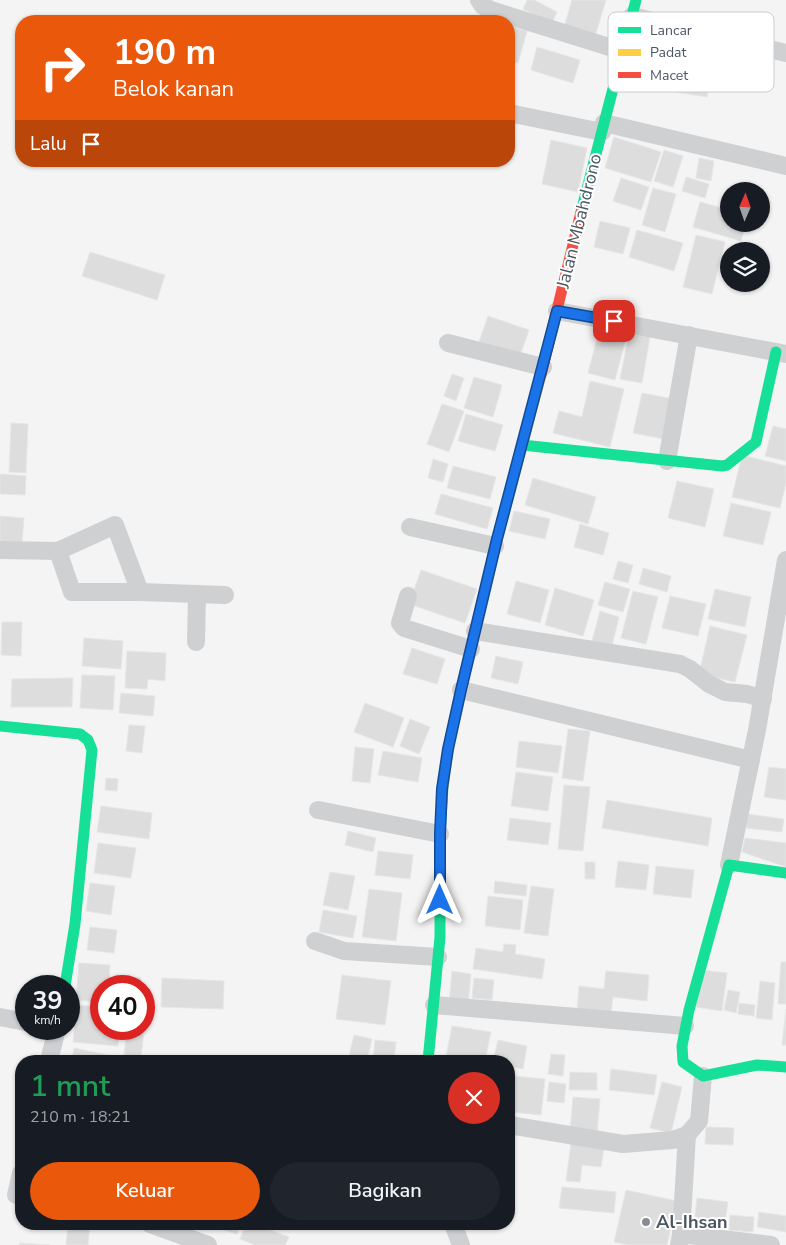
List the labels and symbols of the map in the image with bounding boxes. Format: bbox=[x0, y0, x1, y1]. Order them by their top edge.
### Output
legend bbox=[608, 12, 774, 92]
text: Lancar bbox=[650, 21, 692, 40]
text: Padat bbox=[650, 43, 687, 62]
text: Macet bbox=[650, 66, 688, 85]
street label: Jalan Mbahdrono bbox=[550, 151, 607, 292]
north arrow bbox=[720, 182, 770, 232]
pin bbox=[593, 300, 635, 342]
position arrow bbox=[413, 873, 465, 925]
speed limit sign: 40 bbox=[90, 975, 155, 1040]
place label: Al-Ihsan bbox=[656, 1210, 728, 1234]
marker: Al-Ihsan bbox=[640, 1216, 652, 1228]

